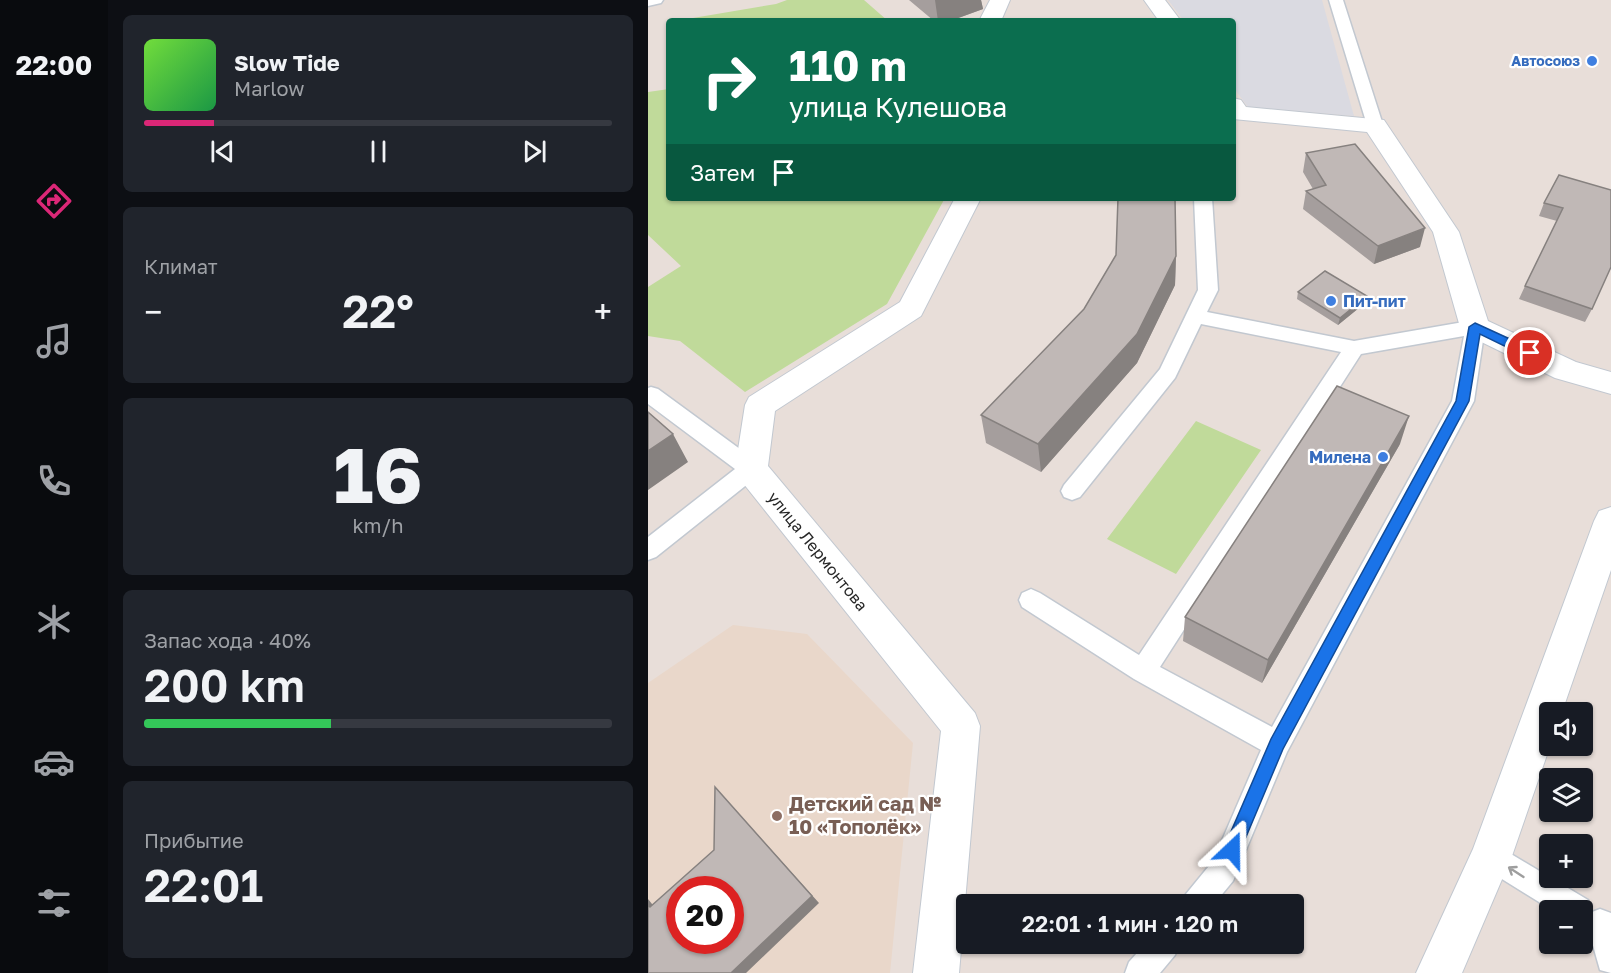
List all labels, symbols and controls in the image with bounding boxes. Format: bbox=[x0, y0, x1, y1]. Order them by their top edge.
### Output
text: 110 m bbox=[789, 40, 907, 90]
icon: right bbox=[690, 42, 768, 120]
text: 22:00 bbox=[16, 49, 92, 81]
text: Slow Tide bbox=[234, 49, 340, 76]
place label: Автосоюз bbox=[1511, 52, 1580, 69]
marker: Автосоюз bbox=[1585, 54, 1599, 68]
text: Marlow bbox=[234, 76, 305, 100]
text: улица Кулешова bbox=[789, 91, 1007, 123]
icon: previous bbox=[206, 135, 239, 168]
icon: pause bbox=[362, 135, 395, 168]
icon: next bbox=[518, 135, 551, 168]
icon: arrive bbox=[767, 156, 800, 189]
text: Затем bbox=[690, 159, 755, 186]
icon: directions bbox=[33, 180, 75, 222]
text: Климат bbox=[144, 254, 218, 278]
text: 22° bbox=[342, 284, 414, 338]
place label: Пит-пит bbox=[1343, 291, 1406, 311]
text: − bbox=[144, 292, 162, 331]
text: + bbox=[594, 292, 612, 331]
marker: Пит-пит bbox=[1324, 294, 1338, 308]
icon: music bbox=[33, 320, 75, 362]
pin bbox=[1504, 327, 1555, 378]
icon: arrive bbox=[1513, 336, 1546, 369]
text: 16 bbox=[333, 427, 423, 520]
place label: Милена bbox=[1309, 447, 1371, 467]
marker: Милена bbox=[1376, 450, 1390, 464]
icon: phone bbox=[33, 460, 75, 502]
street label: улица Лермонтова bbox=[764, 487, 872, 615]
text: km/h bbox=[353, 513, 403, 537]
icon: climate bbox=[33, 601, 75, 643]
text: Запас хода · 40% bbox=[144, 628, 311, 652]
text: 200 km bbox=[144, 658, 305, 712]
map controls bbox=[1539, 702, 1593, 954]
button: sound bbox=[1539, 702, 1593, 756]
icon: car bbox=[33, 741, 75, 783]
button: layers bbox=[1539, 768, 1593, 822]
place label: Детский сад № 10 «Тополёк» bbox=[789, 791, 941, 838]
marker: Детский сад № 10 «Тополёк» bbox=[770, 809, 784, 823]
position arrow bbox=[1200, 818, 1264, 882]
text: Прибытие bbox=[144, 828, 244, 852]
button: + bbox=[1539, 834, 1593, 888]
text: 22:01 bbox=[144, 858, 263, 912]
one-way arrow bbox=[1508, 866, 1525, 879]
speed limit sign: 20 bbox=[666, 876, 744, 954]
icon: filters bbox=[33, 882, 75, 924]
button: − bbox=[1539, 900, 1593, 954]
text: 22:01 · 1 мин · 120 m bbox=[1022, 910, 1238, 937]

